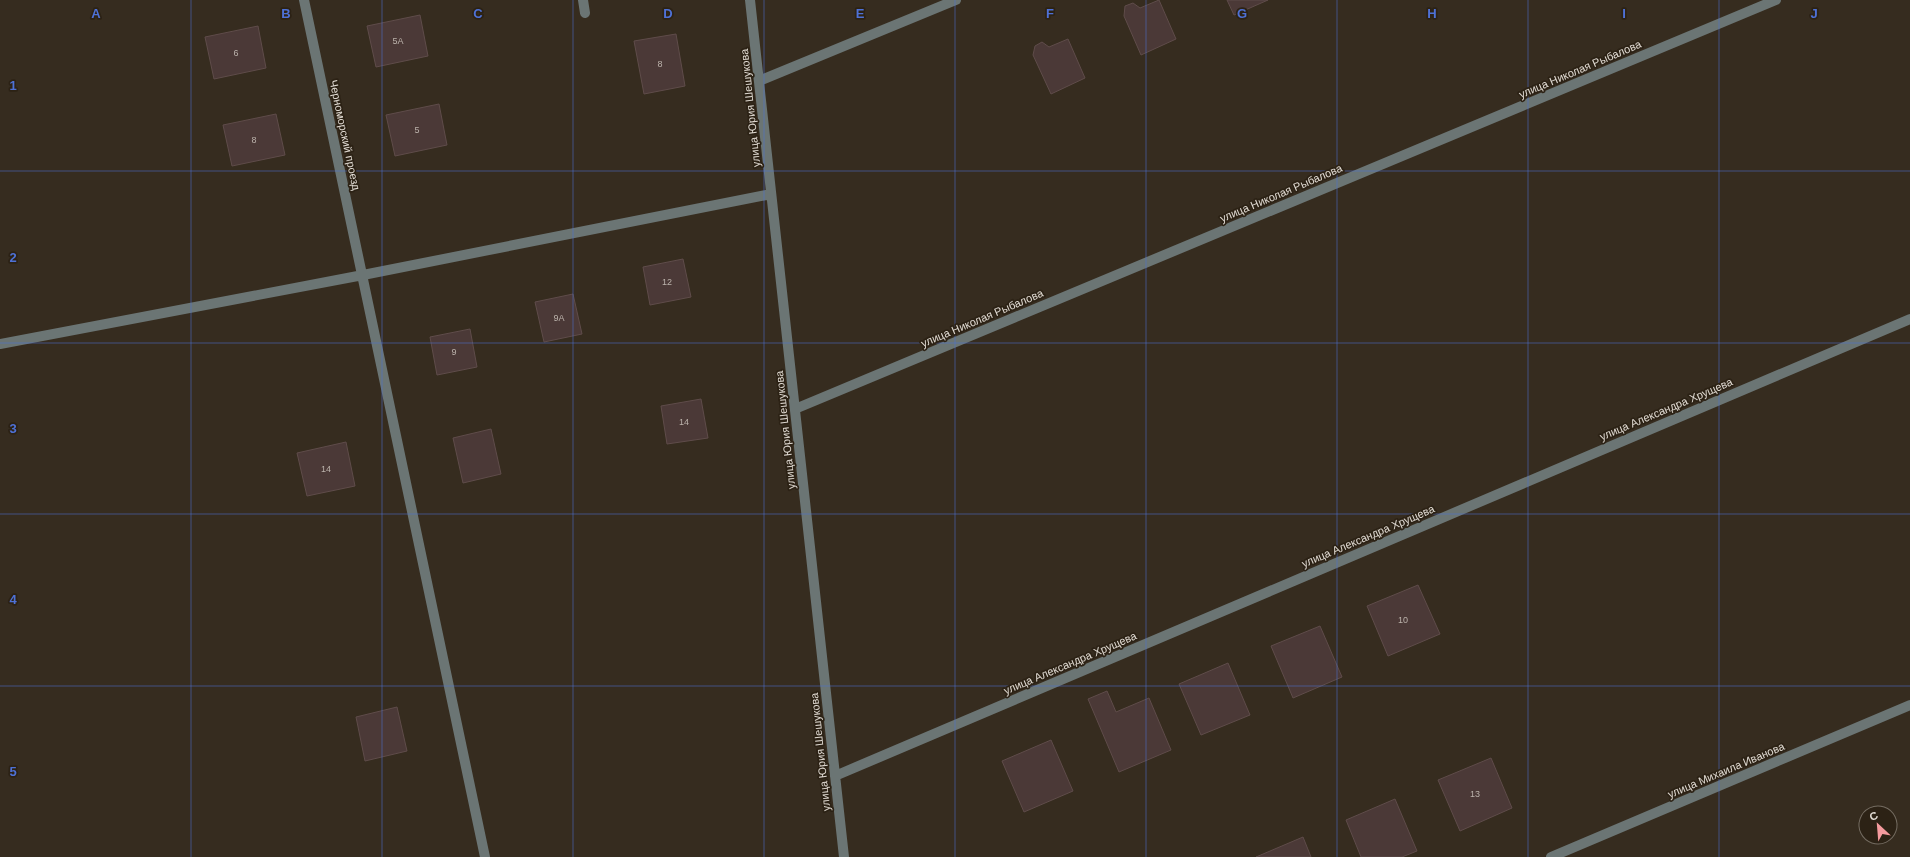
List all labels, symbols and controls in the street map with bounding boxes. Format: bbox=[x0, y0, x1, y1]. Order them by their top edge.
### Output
text: A bbox=[91, 6, 101, 21]
text: B bbox=[281, 6, 291, 21]
text: C bbox=[473, 6, 483, 21]
text: D bbox=[663, 6, 673, 21]
text: E bbox=[856, 6, 865, 21]
text: F bbox=[1046, 6, 1054, 21]
text: G bbox=[1237, 6, 1247, 21]
text: H bbox=[1427, 6, 1437, 21]
text: I bbox=[1622, 6, 1626, 21]
text: J bbox=[1810, 6, 1818, 21]
house number: 5А bbox=[392, 36, 404, 46]
street label: улица Николая Рыбалова bbox=[1517, 37, 1644, 100]
street label: улица Юрия Шешукова bbox=[738, 47, 762, 168]
house number: 6 bbox=[233, 48, 239, 58]
house number: 8 bbox=[657, 59, 663, 69]
text: 1 bbox=[9, 78, 17, 93]
street label: Черноморский проезд bbox=[327, 79, 363, 192]
house number: 5 bbox=[414, 125, 420, 135]
house number: 8 bbox=[251, 135, 257, 145]
street label: улица Николая Рыбалова bbox=[1218, 161, 1345, 224]
text: 2 bbox=[9, 250, 17, 265]
house number: 12 bbox=[662, 277, 672, 287]
street label: улица Николая Рыбалова bbox=[919, 286, 1046, 349]
house number: 9А bbox=[553, 313, 565, 323]
house number: 9 bbox=[451, 347, 457, 357]
street label: улица Юрия Шешукова bbox=[773, 369, 797, 490]
street label: улица Александра Хрущева bbox=[1598, 375, 1735, 443]
house number: 14 bbox=[679, 417, 689, 427]
text: 3 bbox=[9, 421, 17, 436]
house number: 14 bbox=[321, 464, 331, 474]
street label: улица Александра Хрущева bbox=[1300, 502, 1437, 570]
text: 4 bbox=[9, 592, 17, 607]
house number: 10 bbox=[1398, 615, 1408, 625]
street label: улица Александра Хрущева bbox=[1002, 629, 1139, 697]
street label: улица Юрия Шешукова bbox=[808, 691, 832, 812]
street label: улица Михаила Иванова bbox=[1666, 740, 1787, 800]
text: 5 bbox=[9, 764, 17, 779]
house number: 13 bbox=[1470, 789, 1480, 799]
north arrow bbox=[1858, 805, 1898, 845]
text: С bbox=[1867, 809, 1880, 823]

